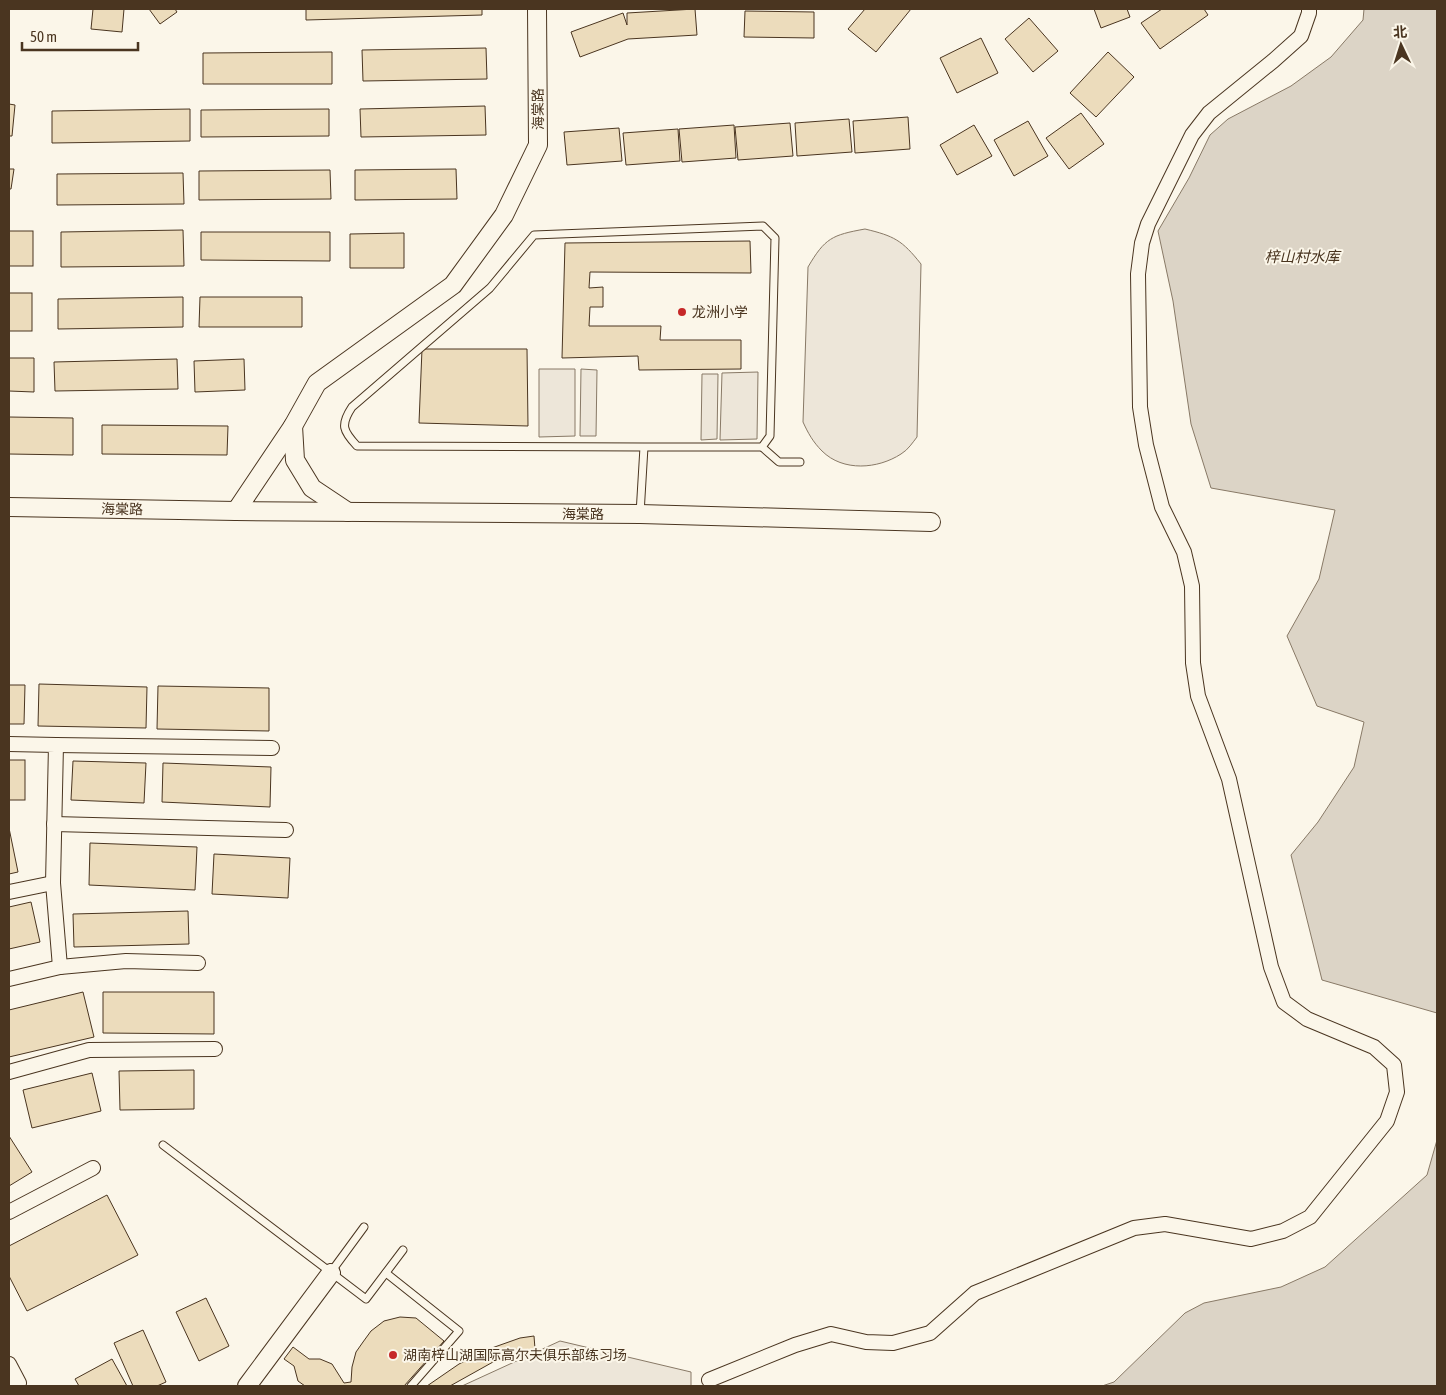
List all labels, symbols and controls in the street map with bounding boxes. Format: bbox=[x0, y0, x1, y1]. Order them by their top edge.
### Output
scale bar bbox=[22, 20, 139, 52]
north arrow bbox=[1376, 20, 1426, 70]
text: 北 bbox=[1393, 24, 1408, 41]
text: 50 m bbox=[30, 28, 57, 45]
street label: 海棠路 bbox=[530, 88, 546, 130]
water label: 梓山村水库 bbox=[1264, 248, 1342, 265]
place label: 龙洲小学 bbox=[692, 304, 748, 320]
marker: 龙洲小学 bbox=[676, 306, 688, 318]
street label: 海棠路 bbox=[101, 501, 143, 517]
street label: 海棠路 bbox=[562, 506, 604, 522]
place label: 湖南梓山湖国际高尔夫俱乐部练习场 bbox=[403, 1347, 627, 1363]
marker: 湖南梓山湖国际高尔夫俱乐部练习场 bbox=[387, 1349, 399, 1361]

